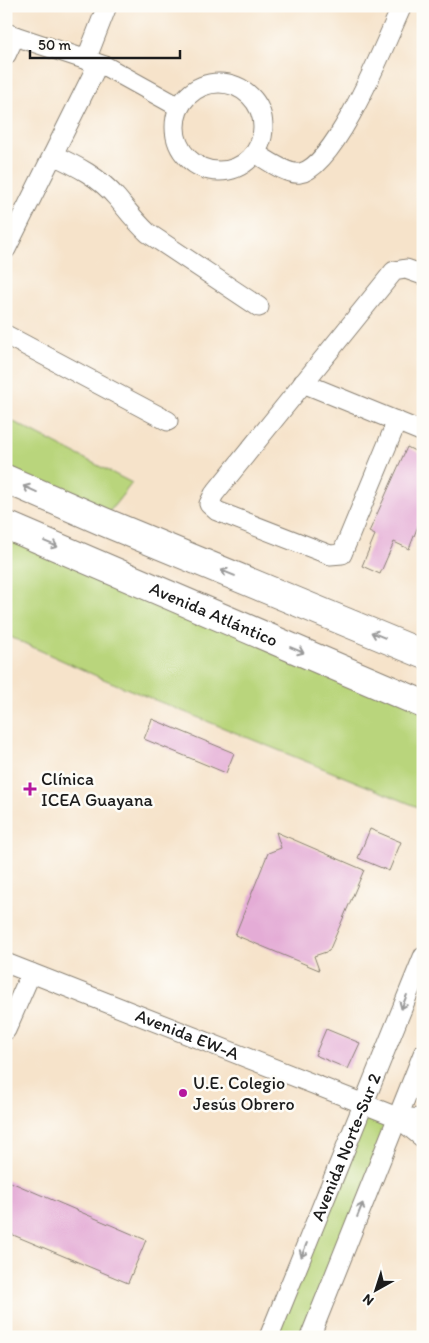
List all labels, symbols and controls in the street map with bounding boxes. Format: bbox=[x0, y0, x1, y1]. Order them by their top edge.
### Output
scale bar bbox=[30, 28, 180, 60]
text: 50 m bbox=[38, 36, 71, 54]
one-way arrow bbox=[23, 484, 38, 494]
one-way arrow bbox=[43, 540, 58, 549]
one-way arrow bbox=[220, 568, 235, 577]
street label: Avenida Atlántico bbox=[146, 577, 281, 651]
one-way arrow bbox=[371, 630, 386, 640]
one-way arrow bbox=[289, 645, 304, 655]
place label: Clínica ICEA Guayana bbox=[41, 768, 154, 811]
marker: Clínica ICEA Guayana bbox=[23, 782, 37, 796]
one-way arrow bbox=[399, 994, 408, 1009]
street label: Avenida EW-A bbox=[132, 1004, 243, 1065]
street label: Avenida Norte-Sur 2 bbox=[306, 1069, 386, 1224]
place label: U.E. Colegio Jesús Obrero bbox=[193, 1072, 295, 1115]
marker: U.E. Colegio Jesús Obrero bbox=[177, 1087, 189, 1099]
one-way arrow bbox=[356, 1203, 365, 1218]
one-way arrow bbox=[298, 1242, 308, 1257]
north arrow bbox=[352, 1266, 402, 1316]
text: N bbox=[359, 1290, 377, 1309]

